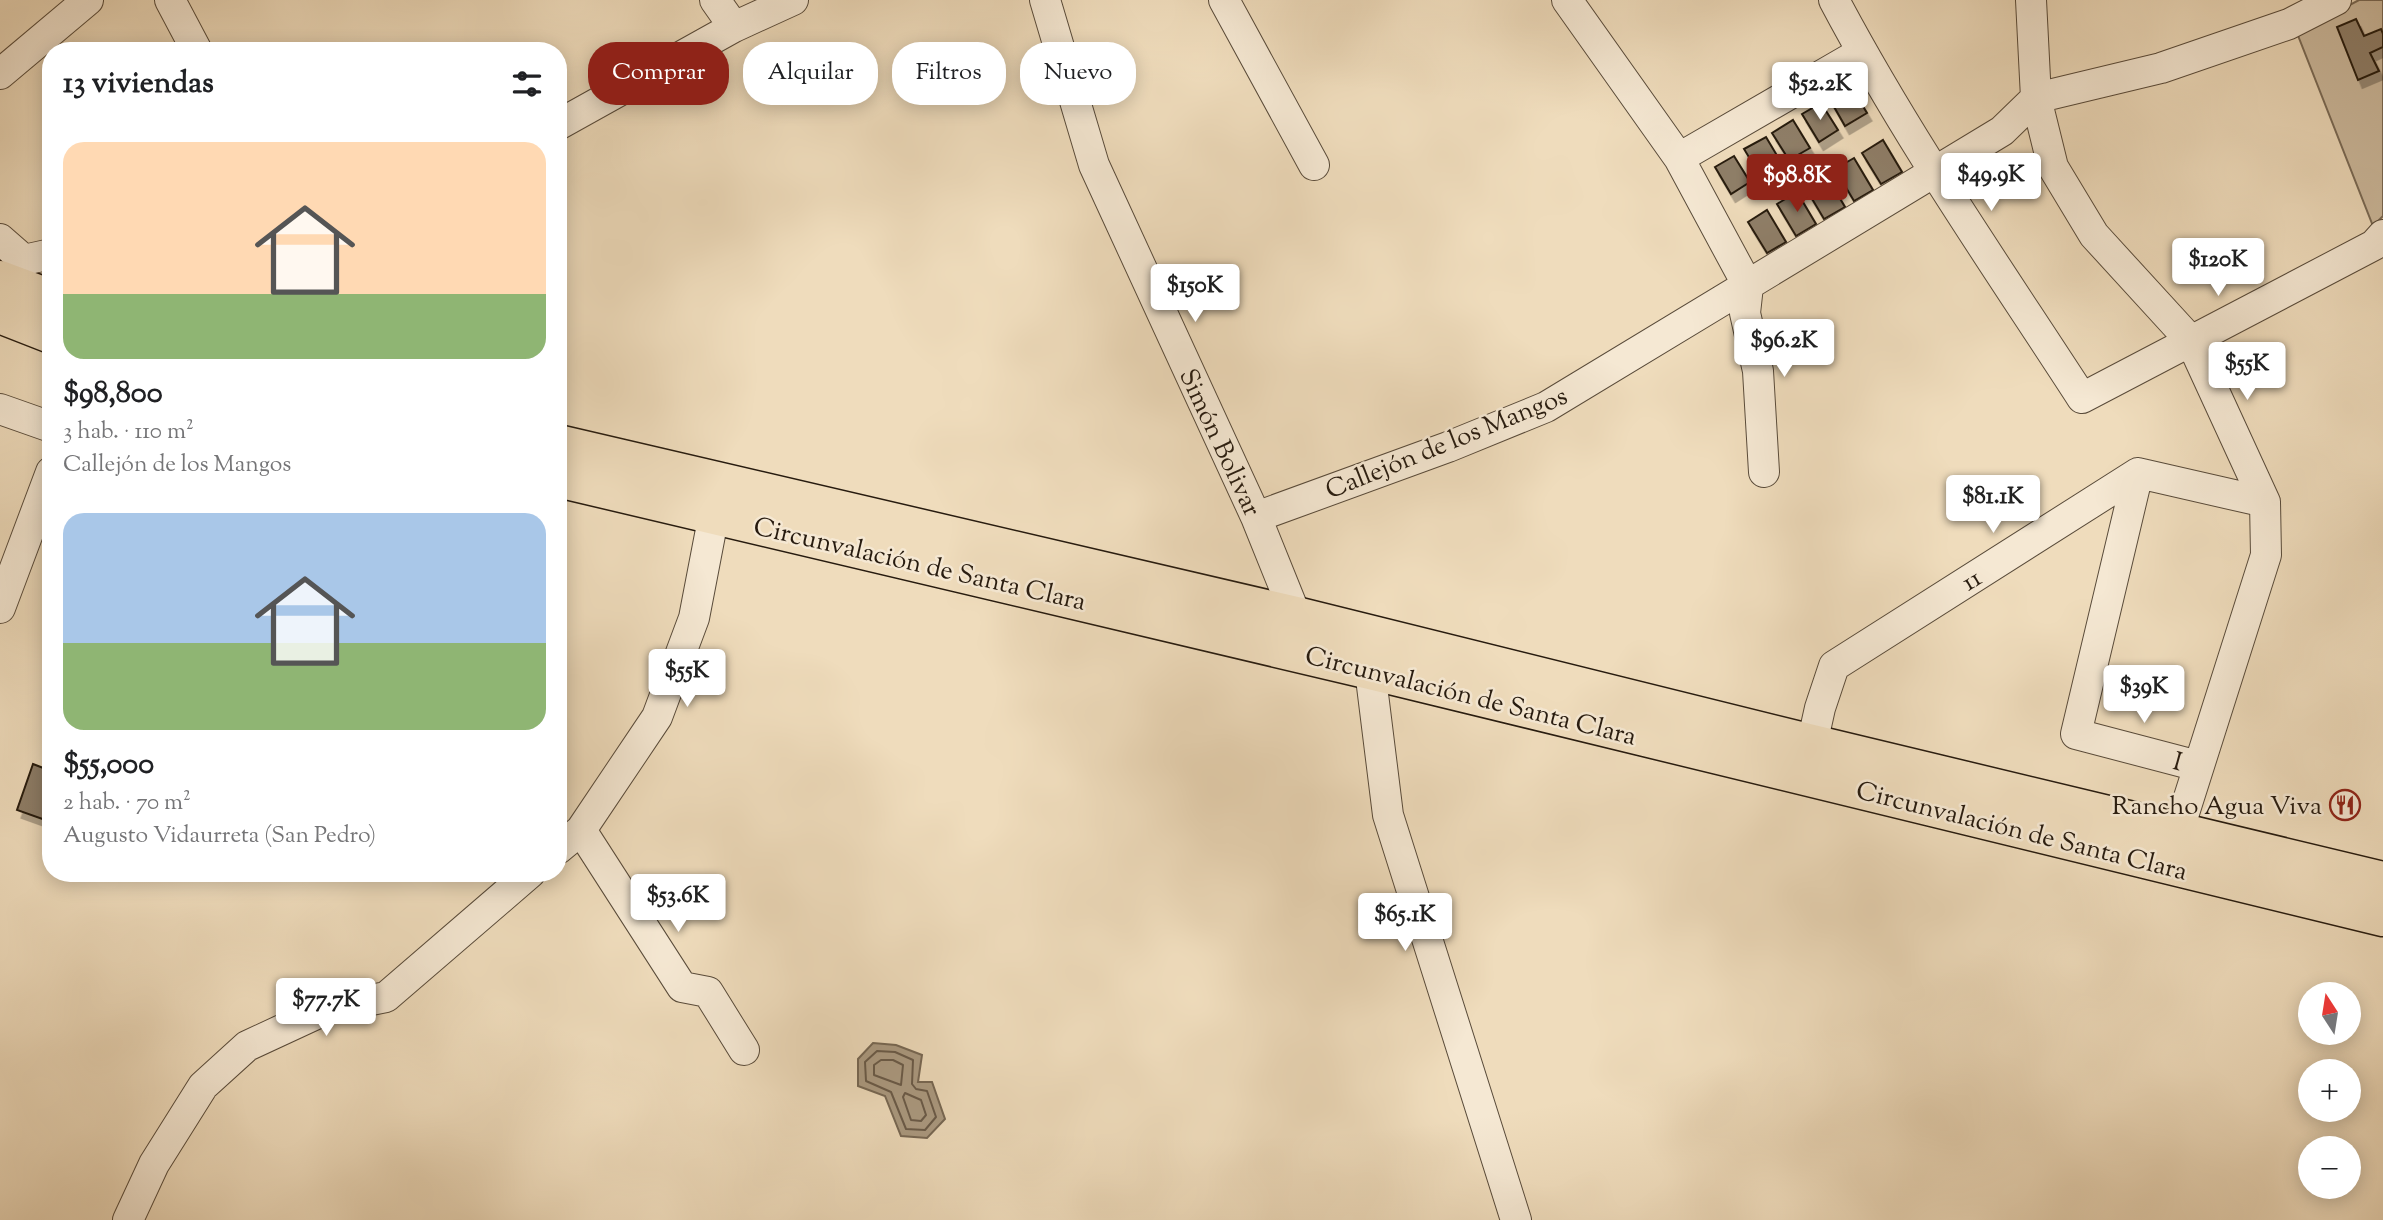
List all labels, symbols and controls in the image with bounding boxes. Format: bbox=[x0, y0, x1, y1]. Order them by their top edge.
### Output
chip: Comprar bbox=[588, 42, 729, 105]
chip: Alquilar bbox=[743, 42, 878, 105]
chip: Filtros bbox=[892, 42, 1006, 105]
chip: Nuevo bbox=[1020, 42, 1136, 105]
pin: $52.2K bbox=[1763, 62, 1877, 122]
text: 13 viviendas bbox=[63, 63, 214, 106]
icon: filters bbox=[508, 65, 546, 103]
text: $52.2K bbox=[1788, 68, 1852, 101]
pin: $98.8K bbox=[1740, 154, 1854, 214]
pin: $49.9K bbox=[1934, 154, 2048, 213]
text: $49.9K bbox=[1957, 159, 2025, 192]
text: $98.8K bbox=[1763, 160, 1831, 193]
icon: home bbox=[242, 187, 368, 313]
pin: $120K bbox=[2169, 238, 2267, 298]
text: $120K bbox=[2188, 244, 2248, 277]
pin: $150K bbox=[1146, 264, 1244, 324]
text: $150K bbox=[1167, 270, 1223, 303]
pin: $96.2K bbox=[1727, 320, 1841, 379]
text: $96.2K bbox=[1750, 325, 1818, 358]
pin: $55K bbox=[2206, 342, 2288, 402]
text: $55K bbox=[2225, 348, 2269, 381]
street label: Simón Bolivar bbox=[1168, 363, 1269, 523]
text: $98,800 bbox=[63, 373, 163, 416]
street label: Callejón de los Mangos bbox=[1320, 379, 1574, 510]
text: 3 hab. · 110 m² bbox=[63, 416, 194, 449]
text: Callejón de los Mangos bbox=[63, 449, 291, 482]
pin: $81.1K bbox=[1936, 476, 2050, 535]
text: $81.1K bbox=[1962, 481, 2024, 514]
street label: Circunvalación de Santa Clara bbox=[750, 509, 1089, 622]
icon: home bbox=[242, 558, 368, 684]
street label: 11 bbox=[1955, 561, 1990, 601]
street label: Circunvalación de Santa Clara bbox=[1301, 638, 1640, 757]
pin: $55K bbox=[646, 650, 728, 709]
text: $55K bbox=[665, 655, 709, 688]
pin: $39K bbox=[2103, 666, 2185, 725]
text: $39K bbox=[2119, 671, 2169, 704]
text: $55,000 bbox=[63, 744, 154, 787]
street label: I bbox=[2168, 744, 2187, 783]
street label: Circunvalación de Santa Clara bbox=[1852, 773, 2191, 892]
text: 2 hab. · 70 m² bbox=[63, 787, 191, 820]
restaurant icon: Rancho Agua Viva bbox=[2328, 788, 2362, 822]
place label: Rancho Agua Viva bbox=[2112, 789, 2322, 826]
text: Augusto Vidaurreta (San Pedro) bbox=[63, 820, 376, 853]
pin: $53.6K bbox=[621, 874, 735, 934]
text: $53.6K bbox=[647, 880, 709, 913]
pin: $65.1K bbox=[1348, 894, 1462, 953]
text: $65.1K bbox=[1374, 899, 1436, 932]
pin: $77.7K bbox=[269, 978, 383, 1038]
north arrow bbox=[2298, 982, 2361, 1045]
map controls bbox=[2298, 982, 2361, 1199]
text: $77.7K bbox=[292, 984, 360, 1017]
button: + bbox=[2298, 1059, 2361, 1122]
button: − bbox=[2298, 1136, 2361, 1199]

